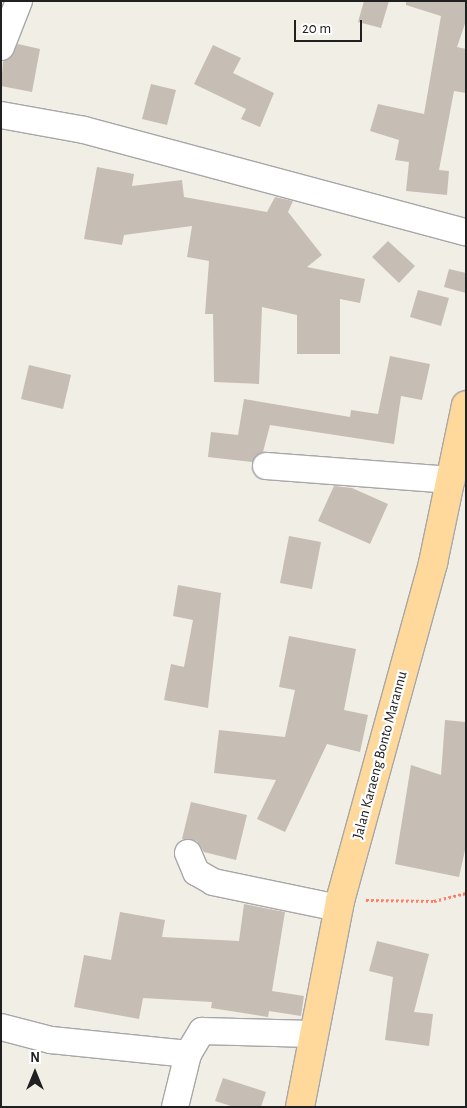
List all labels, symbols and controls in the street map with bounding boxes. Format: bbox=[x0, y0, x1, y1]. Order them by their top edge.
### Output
scale bar bbox=[297, 10, 364, 42]
text: 20 m bbox=[302, 21, 331, 36]
street label: Jalan Karaeng Bonto Marannu bbox=[349, 669, 411, 841]
north arrow bbox=[10, 1048, 60, 1098]
text: N bbox=[30, 1051, 40, 1065]

